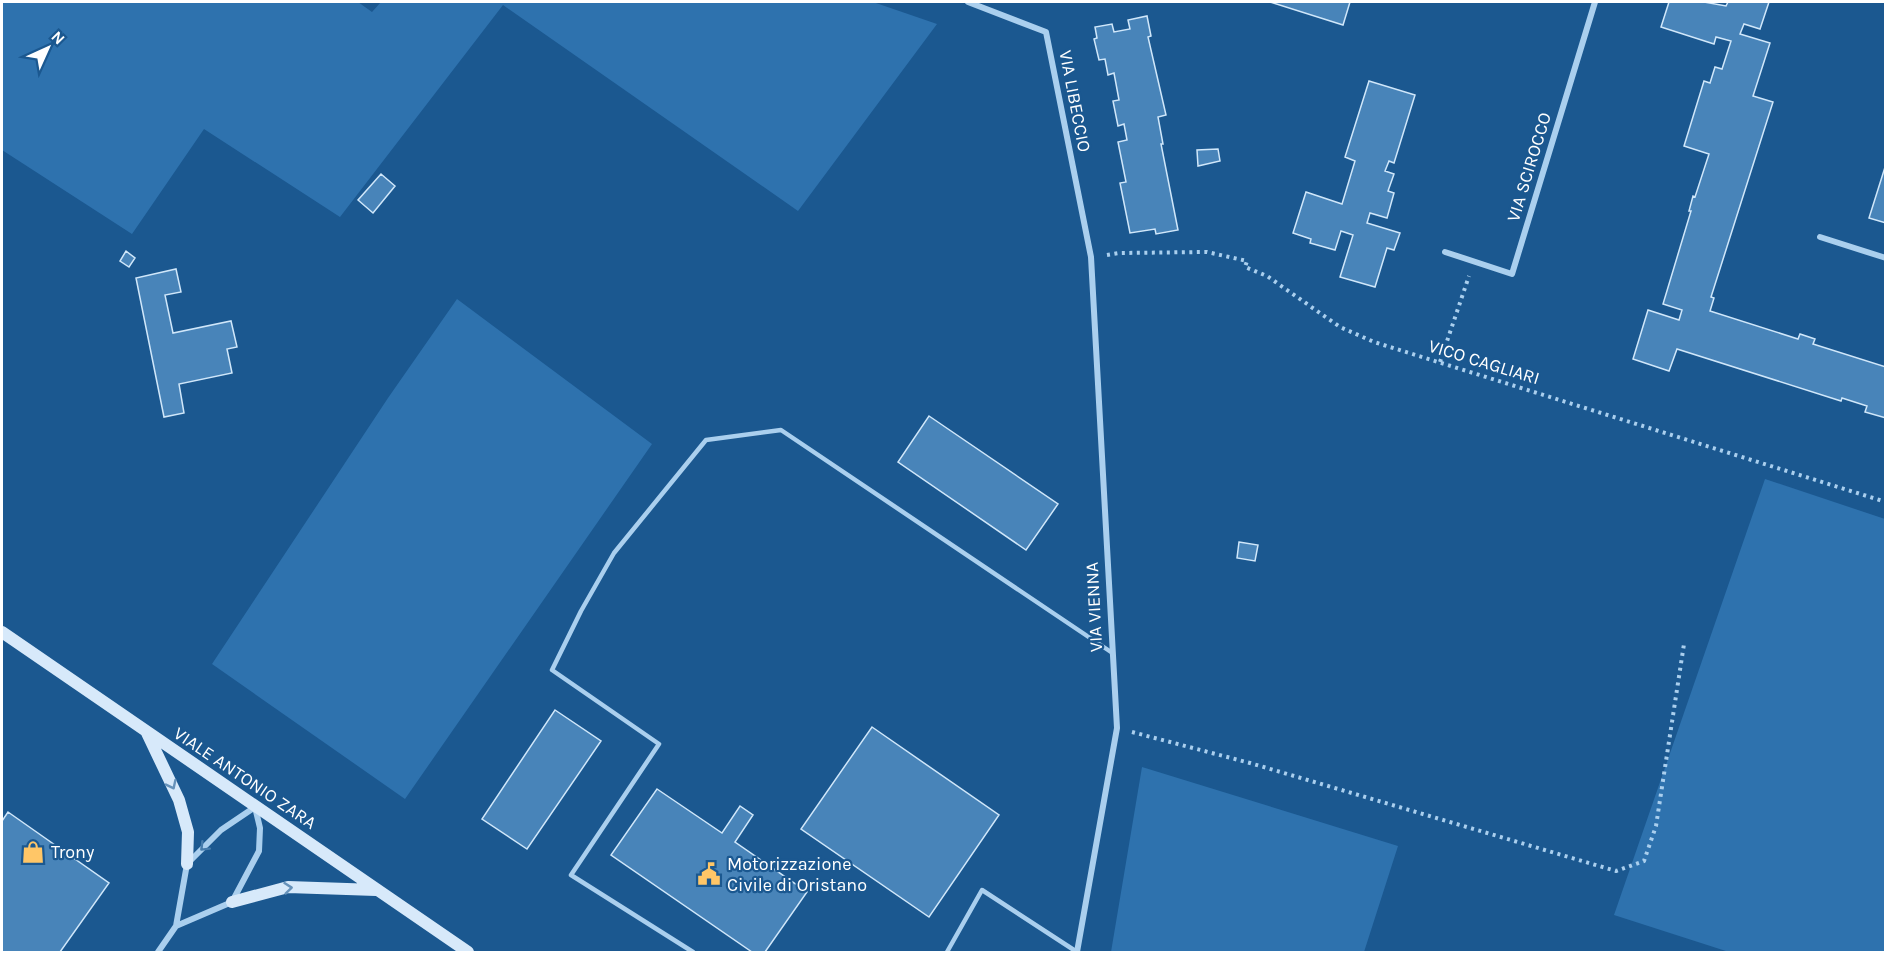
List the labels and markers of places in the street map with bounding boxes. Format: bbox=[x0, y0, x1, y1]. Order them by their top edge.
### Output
shop icon: Trony bbox=[20, 839, 46, 865]
place label: Trony bbox=[51, 841, 95, 863]
place label: Motorizzazione Civile di Oristano bbox=[727, 853, 867, 896]
public building icon: Motorizzazione Civile di Oristano bbox=[696, 861, 722, 887]

